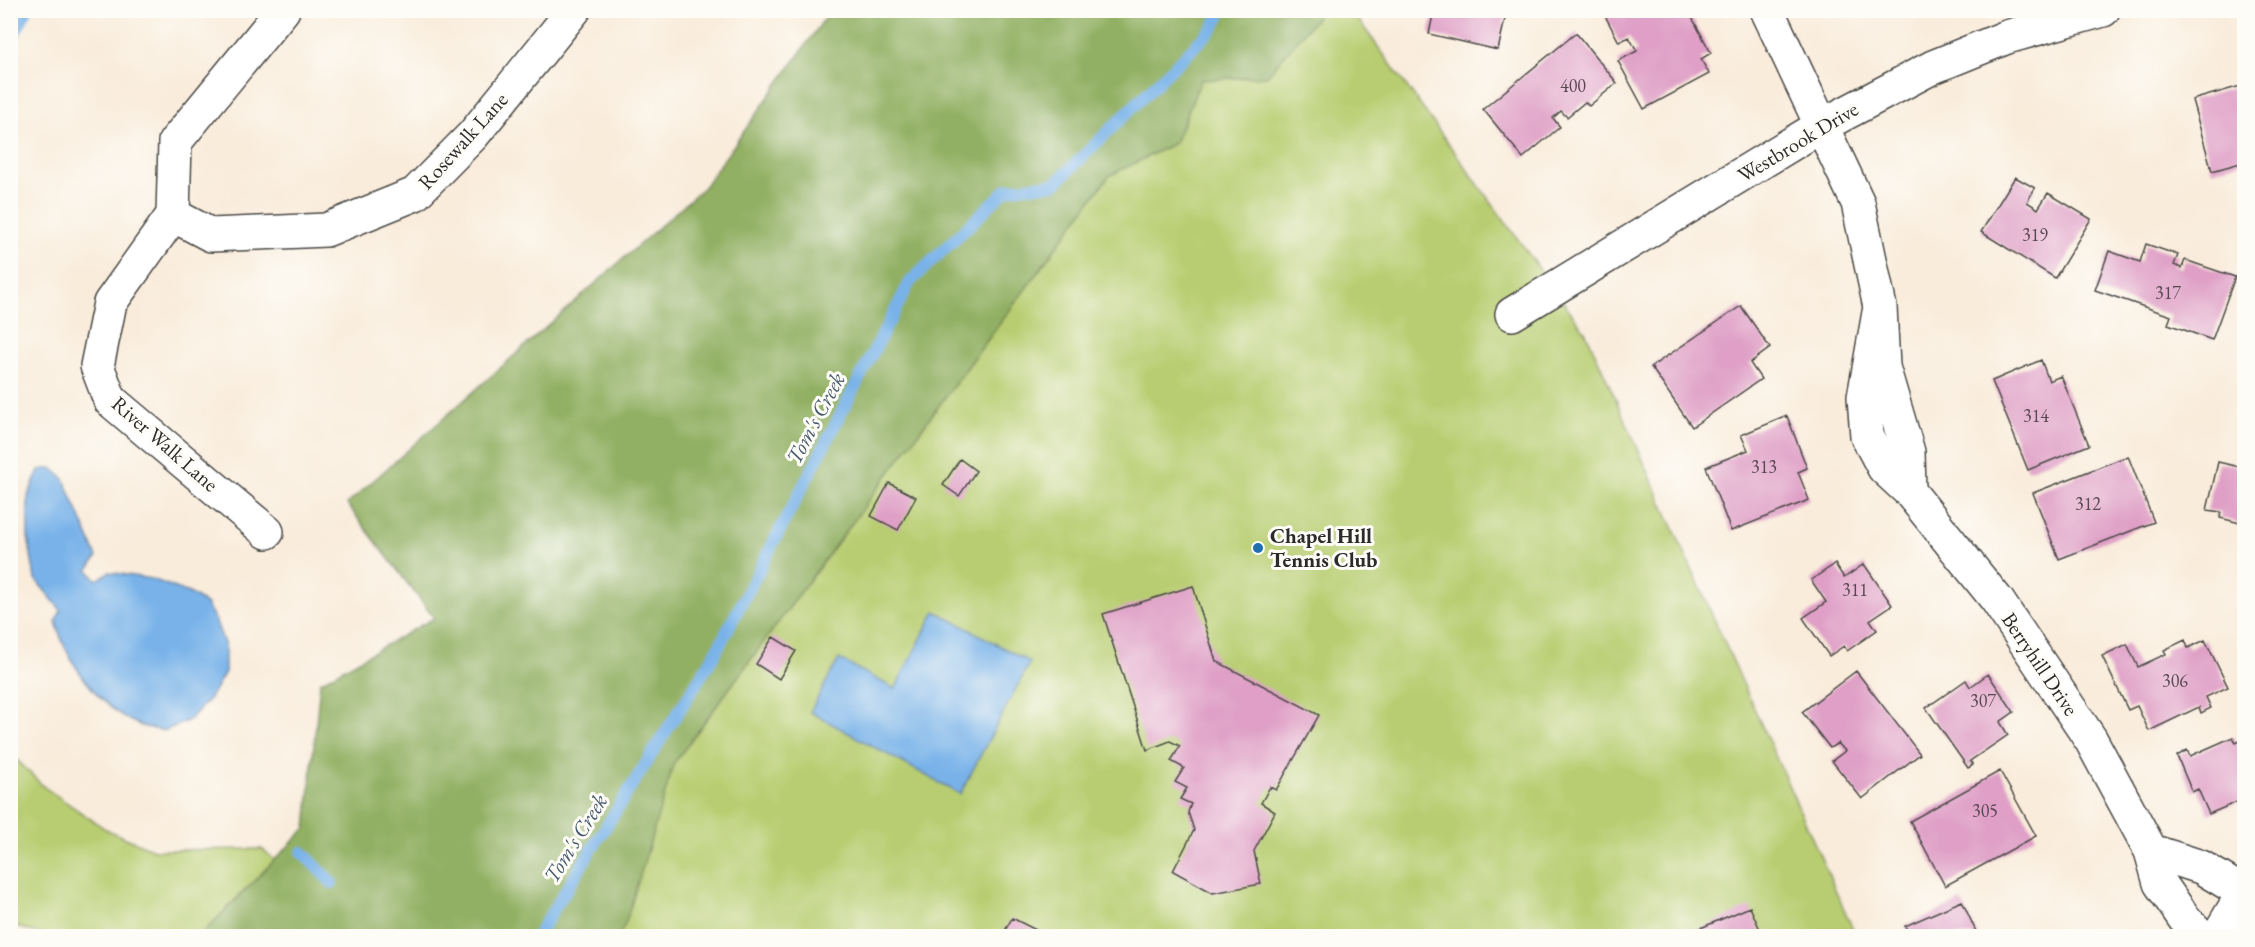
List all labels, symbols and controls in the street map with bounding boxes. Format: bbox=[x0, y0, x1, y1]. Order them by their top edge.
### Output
house number: 400 bbox=[1560, 74, 1586, 97]
street label: Rosewalk Lane bbox=[412, 86, 513, 195]
street label: Westbrook Drive bbox=[1733, 95, 1863, 188]
house number: 319 bbox=[2022, 223, 2048, 246]
house number: 317 bbox=[2155, 281, 2181, 304]
water label: Tom's Creek bbox=[779, 368, 852, 469]
street label: River Walk Lane bbox=[106, 390, 224, 497]
house number: 314 bbox=[2023, 404, 2049, 427]
house number: 313 bbox=[1751, 455, 1777, 478]
house number: 312 bbox=[2075, 492, 2101, 515]
place label: Chapel Hill Tennis Club bbox=[1270, 522, 1377, 573]
marker: Chapel Hill Tennis Club bbox=[1251, 541, 1265, 555]
house number: 311 bbox=[1842, 578, 1868, 601]
street label: Berryhill Drive bbox=[1996, 607, 2085, 721]
house number: 306 bbox=[2162, 669, 2188, 692]
house number: 307 bbox=[1970, 689, 1996, 712]
water label: Tom's Creek bbox=[537, 788, 614, 888]
house number: 305 bbox=[1972, 799, 1998, 822]

